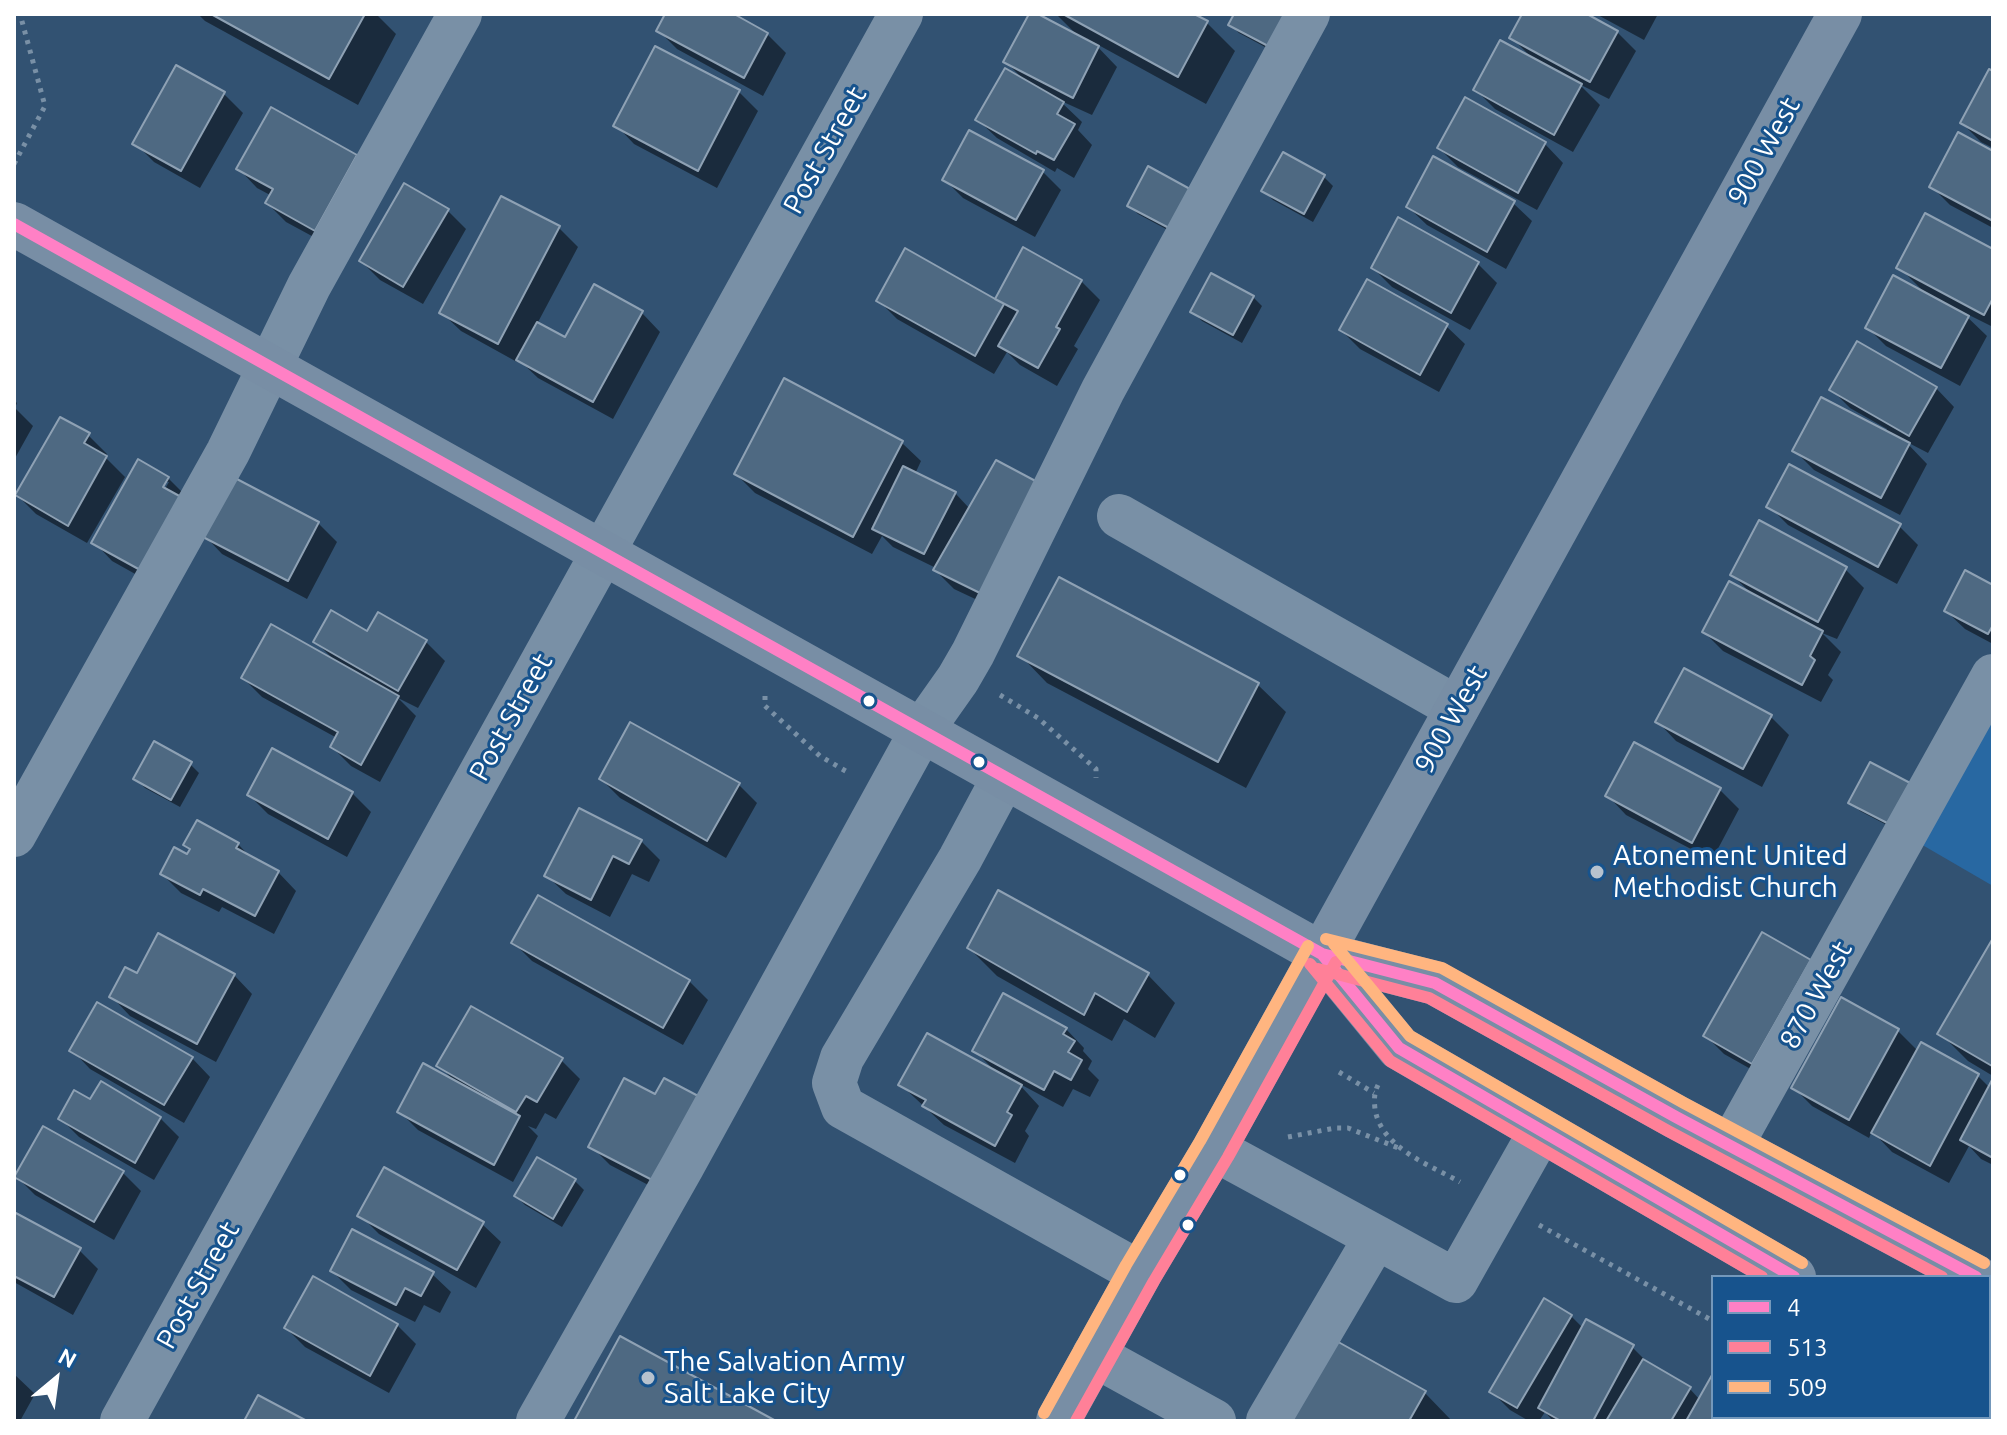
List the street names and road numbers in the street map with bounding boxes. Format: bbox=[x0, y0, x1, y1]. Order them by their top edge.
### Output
street label: Post Street bbox=[776, 80, 874, 220]
street label: 900 West bbox=[1721, 91, 1807, 211]
street label: Post Street bbox=[462, 647, 560, 787]
street label: 900 West bbox=[1408, 659, 1494, 779]
street label: 870 West bbox=[1773, 935, 1859, 1055]
street label: Post Street bbox=[149, 1215, 247, 1355]

